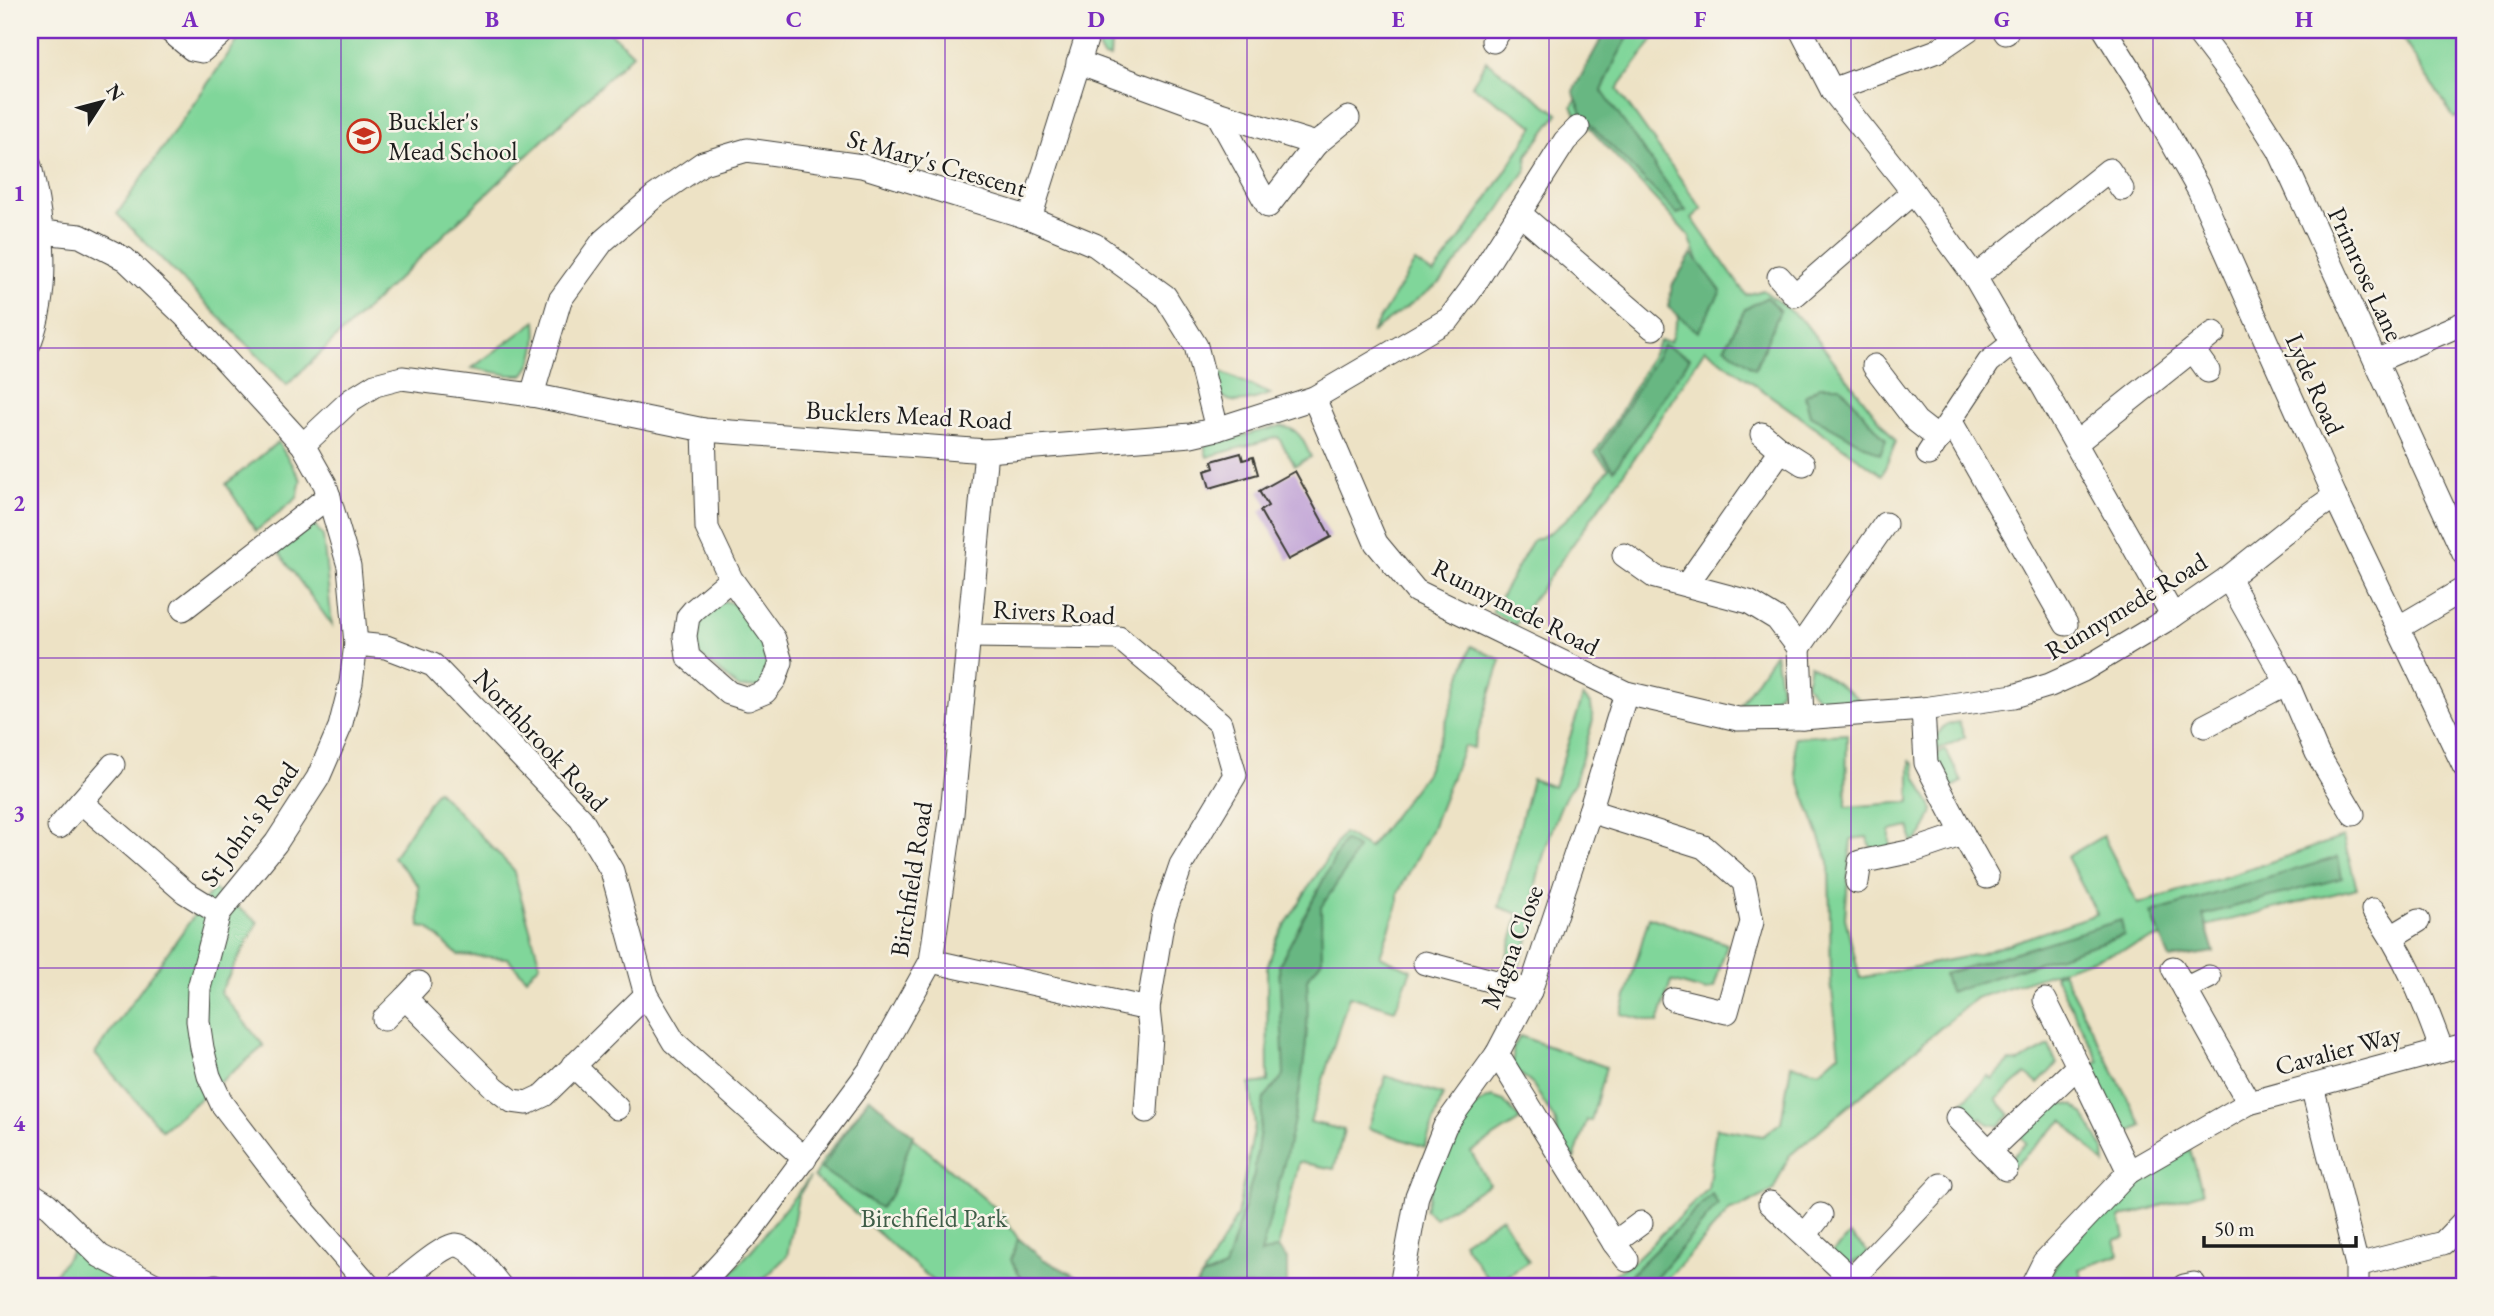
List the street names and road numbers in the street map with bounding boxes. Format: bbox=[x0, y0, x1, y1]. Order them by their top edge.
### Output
street label: St Mary's Crescent bbox=[843, 121, 1031, 205]
street label: Primrose Lane bbox=[2320, 201, 2412, 347]
street label: Lyde Road bbox=[2278, 328, 2353, 441]
street label: Bucklers Mead Road bbox=[805, 393, 1014, 437]
street label: Runnymede Road bbox=[2039, 544, 2214, 668]
street label: Runnymede Road bbox=[1427, 550, 1606, 664]
street label: Rivers Road bbox=[992, 592, 1117, 632]
street label: Northbrook Road bbox=[466, 662, 616, 819]
street label: St John's Road bbox=[192, 754, 306, 893]
street label: Birchfield Road bbox=[882, 798, 940, 959]
street label: Magna Close bbox=[1473, 880, 1551, 1014]
street label: Cavalier Way bbox=[2271, 1017, 2405, 1083]

